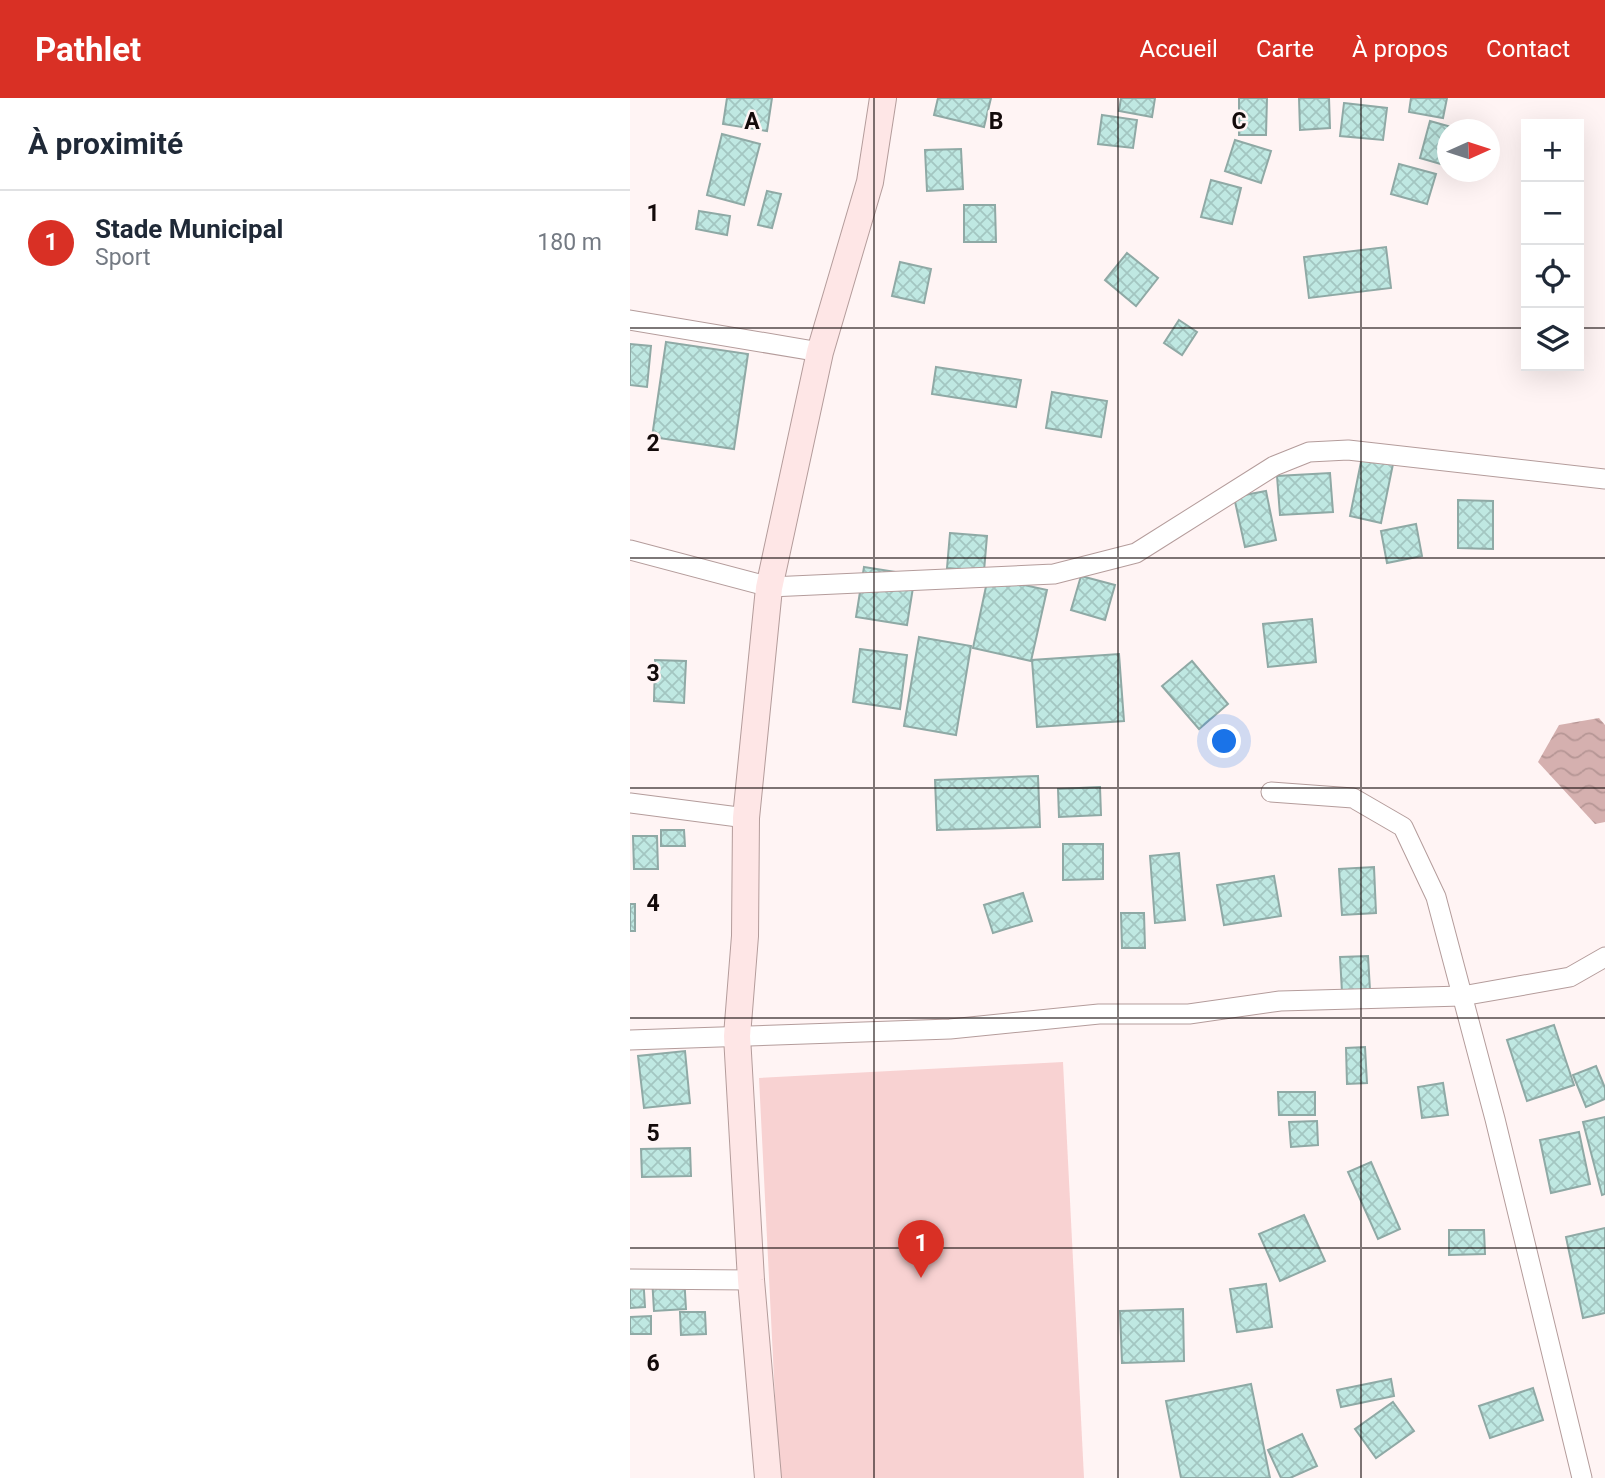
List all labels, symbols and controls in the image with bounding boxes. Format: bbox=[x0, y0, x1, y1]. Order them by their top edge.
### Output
text: Pathlet bbox=[35, 30, 141, 69]
text: Accueil bbox=[1139, 35, 1218, 63]
text: Carte bbox=[1256, 35, 1314, 63]
text: À propos bbox=[1352, 35, 1448, 63]
text: Contact bbox=[1486, 35, 1570, 63]
text: A bbox=[744, 108, 760, 135]
text: B bbox=[989, 108, 1003, 135]
text: C bbox=[1231, 108, 1247, 135]
north arrow bbox=[1437, 119, 1500, 182]
map controls bbox=[1521, 119, 1584, 371]
button: + bbox=[1521, 119, 1584, 182]
text: À proximité bbox=[28, 126, 183, 161]
button: − bbox=[1521, 182, 1584, 245]
text: 1 bbox=[646, 200, 660, 227]
text: Stade Municipal bbox=[95, 214, 284, 244]
text: 1 bbox=[44, 229, 58, 256]
text: 180 m bbox=[537, 229, 602, 256]
text: Sport bbox=[95, 244, 151, 271]
button: locate bbox=[1521, 245, 1584, 308]
button: layers bbox=[1521, 308, 1584, 371]
text: 2 bbox=[646, 430, 660, 457]
text: 3 bbox=[646, 660, 660, 687]
your location bbox=[1207, 724, 1241, 758]
text: 4 bbox=[646, 890, 660, 917]
text: 5 bbox=[646, 1120, 660, 1147]
pin: 1 bbox=[898, 1220, 944, 1278]
text: 6 bbox=[646, 1350, 660, 1377]

